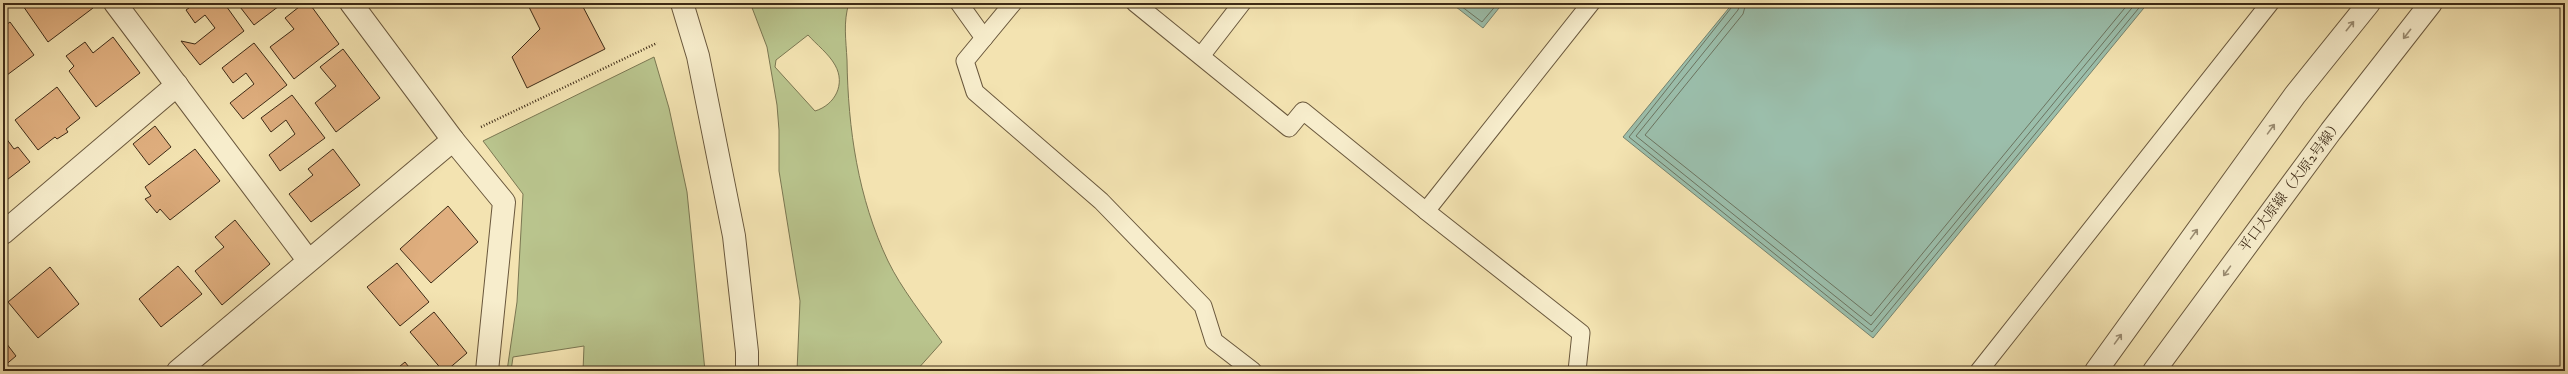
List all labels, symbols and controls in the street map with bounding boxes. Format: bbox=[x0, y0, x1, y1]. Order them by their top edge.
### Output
one-way arrow bbox=[2346, 20, 2355, 31]
one-way arrow bbox=[2402, 28, 2411, 39]
street label: 平口大原線（大原2号線） bbox=[2235, 116, 2347, 256]
one-way arrow bbox=[2266, 123, 2275, 134]
one-way arrow bbox=[2190, 228, 2198, 239]
one-way arrow bbox=[2223, 266, 2231, 277]
one-way arrow bbox=[2114, 334, 2122, 345]

